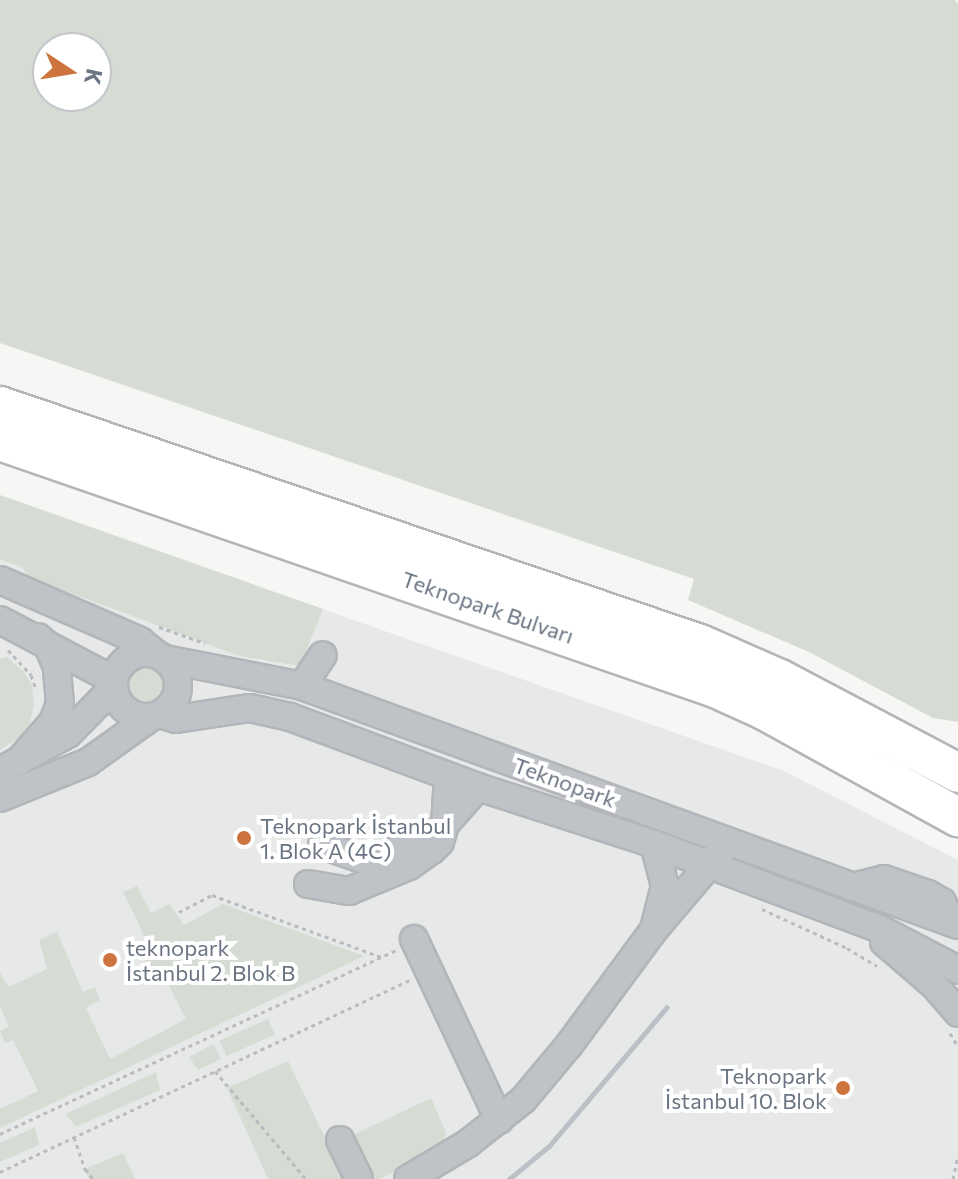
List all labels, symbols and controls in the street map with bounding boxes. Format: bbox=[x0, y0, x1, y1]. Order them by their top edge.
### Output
north arrow bbox=[32, 32, 112, 112]
text: K bbox=[79, 66, 109, 87]
street label: Teknopark Bulvarı bbox=[399, 565, 577, 649]
street label: Teknopark bbox=[510, 751, 620, 813]
place label: Teknopark İstanbul 1. Blok A (4C) bbox=[260, 812, 451, 864]
marker: Teknopark İstanbul 1. Blok A (4C) bbox=[235, 829, 253, 847]
place label: teknopark İstanbul 2. Blok B bbox=[126, 934, 295, 986]
marker: teknopark İstanbul 2. Blok B bbox=[101, 951, 119, 969]
place label: Teknopark İstanbul 10. Blok bbox=[665, 1062, 827, 1114]
marker: Teknopark İstanbul 10. Blok bbox=[834, 1079, 852, 1097]

